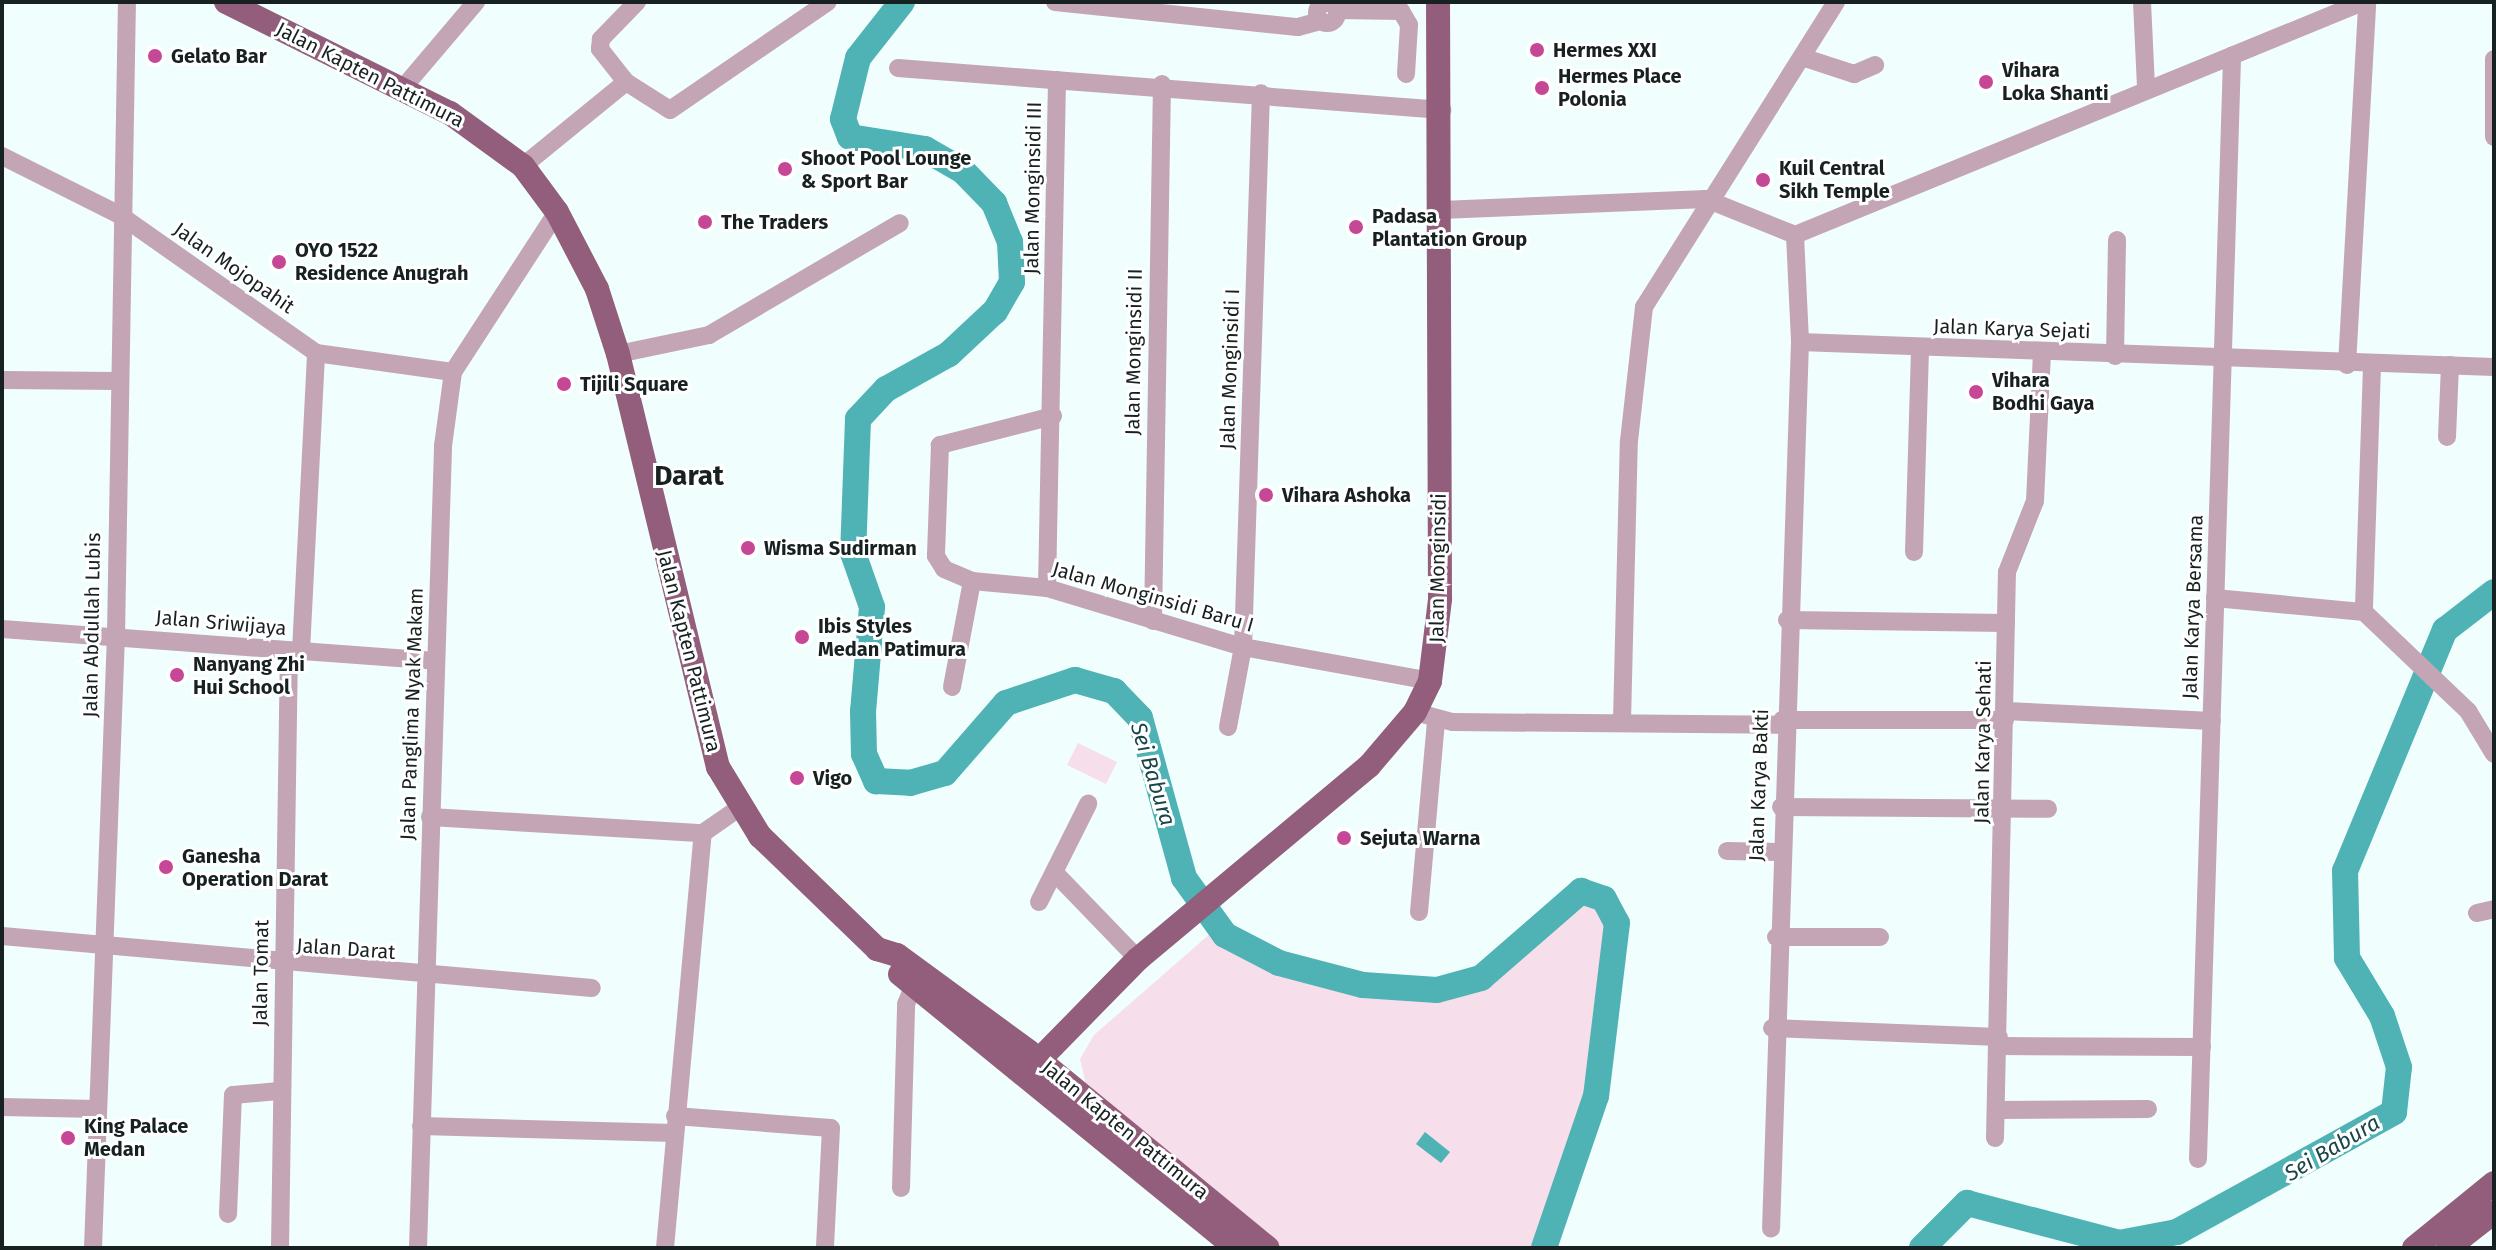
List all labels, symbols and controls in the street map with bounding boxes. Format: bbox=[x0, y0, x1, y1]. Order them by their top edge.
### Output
street label: Jalan Kapten Pattimura bbox=[272, 17, 468, 133]
place label: Hermes XXI bbox=[1553, 38, 1657, 62]
marker: Hermes XXI bbox=[1528, 41, 1546, 59]
place label: Gelato Bar bbox=[171, 44, 267, 68]
marker: Gelato Bar bbox=[146, 47, 164, 65]
place label: Vihara Loka Shanti bbox=[2002, 58, 2109, 105]
place label: Hermes Place Polonia bbox=[1558, 64, 1682, 111]
marker: Vihara Loka Shanti bbox=[1977, 73, 1995, 91]
marker: Hermes Place Polonia bbox=[1533, 79, 1551, 97]
street label: Jalan Monginsidi III bbox=[1019, 101, 1047, 275]
place label: Shoot Pool Lounge & Sport Bar bbox=[801, 146, 971, 193]
place label: Kuil Central Sikh Temple bbox=[1779, 156, 1890, 203]
marker: Shoot Pool Lounge & Sport Bar bbox=[776, 160, 794, 178]
marker: Kuil Central Sikh Temple bbox=[1754, 171, 1772, 189]
place label: Padasa Plantation Group bbox=[1372, 204, 1527, 251]
place label: The Traders bbox=[721, 210, 828, 234]
marker: The Traders bbox=[696, 213, 714, 231]
street label: Jalan Mojopahit bbox=[169, 217, 299, 319]
marker: Padasa Plantation Group bbox=[1347, 218, 1365, 236]
place label: OYO 1522 Residence Anugrah bbox=[295, 238, 469, 285]
marker: OYO 1522 Residence Anugrah bbox=[270, 253, 288, 271]
street label: Jalan Monginsidi II bbox=[1121, 268, 1147, 436]
street label: Jalan Monginsidi I bbox=[1215, 288, 1245, 450]
street label: Jalan Karya Sejati bbox=[1933, 314, 2091, 344]
place label: Vihara Bodhi Gaya bbox=[1992, 368, 2094, 415]
place label: Tijili Square bbox=[580, 372, 688, 396]
marker: Tijili Square bbox=[555, 375, 573, 393]
marker: Vihara Bodhi Gaya bbox=[1967, 383, 1985, 401]
district label: Darat bbox=[654, 459, 724, 493]
place label: Vihara Ashoka bbox=[1282, 483, 1411, 507]
marker: Vihara Ashoka bbox=[1257, 486, 1275, 504]
street label: Jalan Monginsidi bbox=[1425, 493, 1451, 643]
street label: Jalan Karya Bersama bbox=[2178, 514, 2208, 700]
street label: Jalan Abdullah Lubis bbox=[78, 532, 106, 718]
place label: Wisma Sudirman bbox=[764, 536, 917, 560]
marker: Wisma Sudirman bbox=[739, 539, 757, 557]
street label: Jalan Kapten Pattimura bbox=[652, 547, 726, 755]
street label: Jalan Monginsidi Baru I bbox=[1049, 557, 1257, 637]
street label: Jalan Panglima Nyak Makam bbox=[396, 587, 428, 841]
street label: Jalan Sriwijaya bbox=[155, 605, 287, 641]
place label: Ibis Styles Medan Patimura bbox=[818, 614, 966, 661]
marker: Ibis Styles Medan Patimura bbox=[793, 628, 811, 646]
place label: Nanyang Zhi Hui School bbox=[193, 652, 305, 699]
street label: Jalan Karya Sehati bbox=[1970, 660, 1996, 824]
marker: Nanyang Zhi Hui School bbox=[168, 666, 186, 684]
street label: Jalan Karya Bakti bbox=[1744, 708, 1774, 862]
water label: Sei Babura bbox=[1125, 719, 1181, 829]
place label: Vigo bbox=[813, 766, 852, 790]
marker: Vigo bbox=[788, 769, 806, 787]
place label: Sejuta Warna bbox=[1360, 826, 1481, 850]
marker: Sejuta Warna bbox=[1335, 829, 1353, 847]
place label: Ganesha Operation Darat bbox=[182, 844, 328, 891]
marker: Ganesha Operation Darat bbox=[157, 858, 175, 876]
street label: Jalan Tomat bbox=[248, 919, 274, 1027]
street label: Jalan Darat bbox=[296, 934, 396, 964]
street label: Jalan Kapten Pattimura bbox=[1037, 1055, 1213, 1205]
water label: Sei Babura bbox=[2280, 1109, 2384, 1187]
place label: King Palace Medan bbox=[84, 1114, 188, 1161]
marker: King Palace Medan bbox=[59, 1129, 77, 1147]

